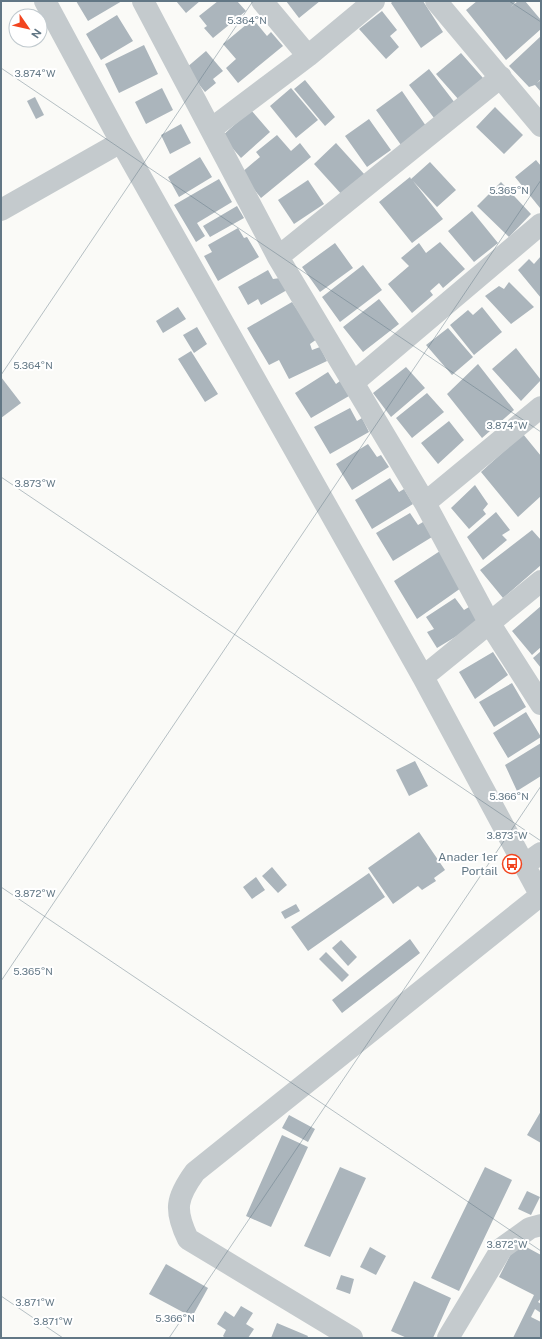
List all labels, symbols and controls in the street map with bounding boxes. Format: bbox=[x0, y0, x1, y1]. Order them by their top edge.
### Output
north arrow bbox=[8, 8, 48, 48]
text: 5.364°N bbox=[227, 14, 267, 26]
text: N bbox=[29, 27, 44, 41]
text: 3.874°W bbox=[14, 67, 56, 79]
text: 5.365°N bbox=[489, 184, 529, 196]
text: 5.364°N bbox=[13, 359, 53, 371]
text: 3.874°W bbox=[486, 419, 528, 431]
text: 3.873°W bbox=[14, 477, 56, 489]
text: 5.366°N bbox=[489, 790, 529, 802]
text: 3.873°W bbox=[486, 829, 528, 841]
place label: Anader 1er Portail bbox=[438, 850, 498, 878]
bus stop icon: Anader 1er Portail bbox=[501, 853, 523, 875]
text: 3.872°W bbox=[14, 887, 56, 899]
text: 5.365°N bbox=[13, 965, 53, 977]
text: 3.872°W bbox=[486, 1238, 528, 1250]
text: 3.871°W bbox=[15, 1296, 55, 1308]
text: 5.366°N bbox=[155, 1312, 195, 1324]
text: 3.871°W bbox=[33, 1315, 73, 1327]

